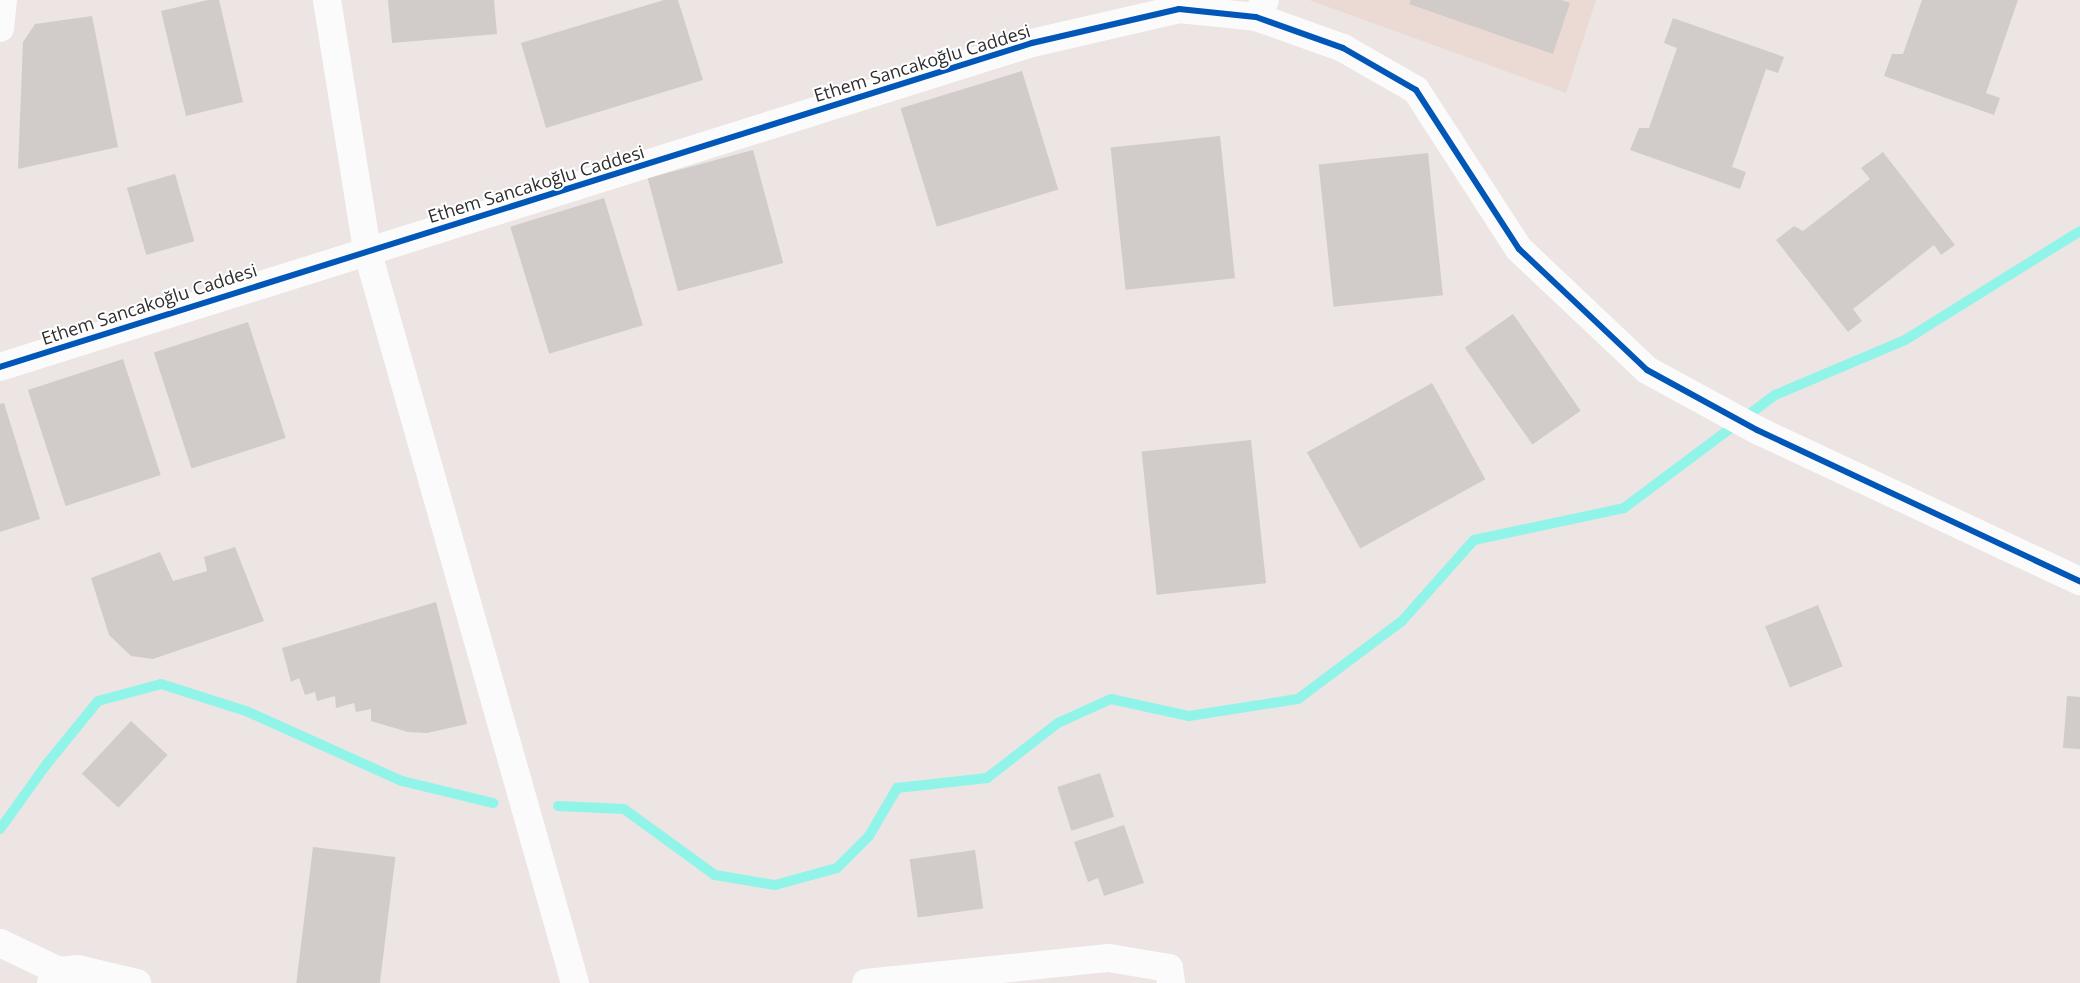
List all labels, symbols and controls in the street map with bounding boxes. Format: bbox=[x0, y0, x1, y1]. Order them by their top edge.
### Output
street label: Ethem Sancakoğlu Caddesi bbox=[811, 20, 1033, 106]
street label: Ethem Sancakoğlu Caddesi bbox=[425, 141, 647, 227]
street label: Ethem Sancakoğlu Caddesi bbox=[39, 259, 259, 349]

